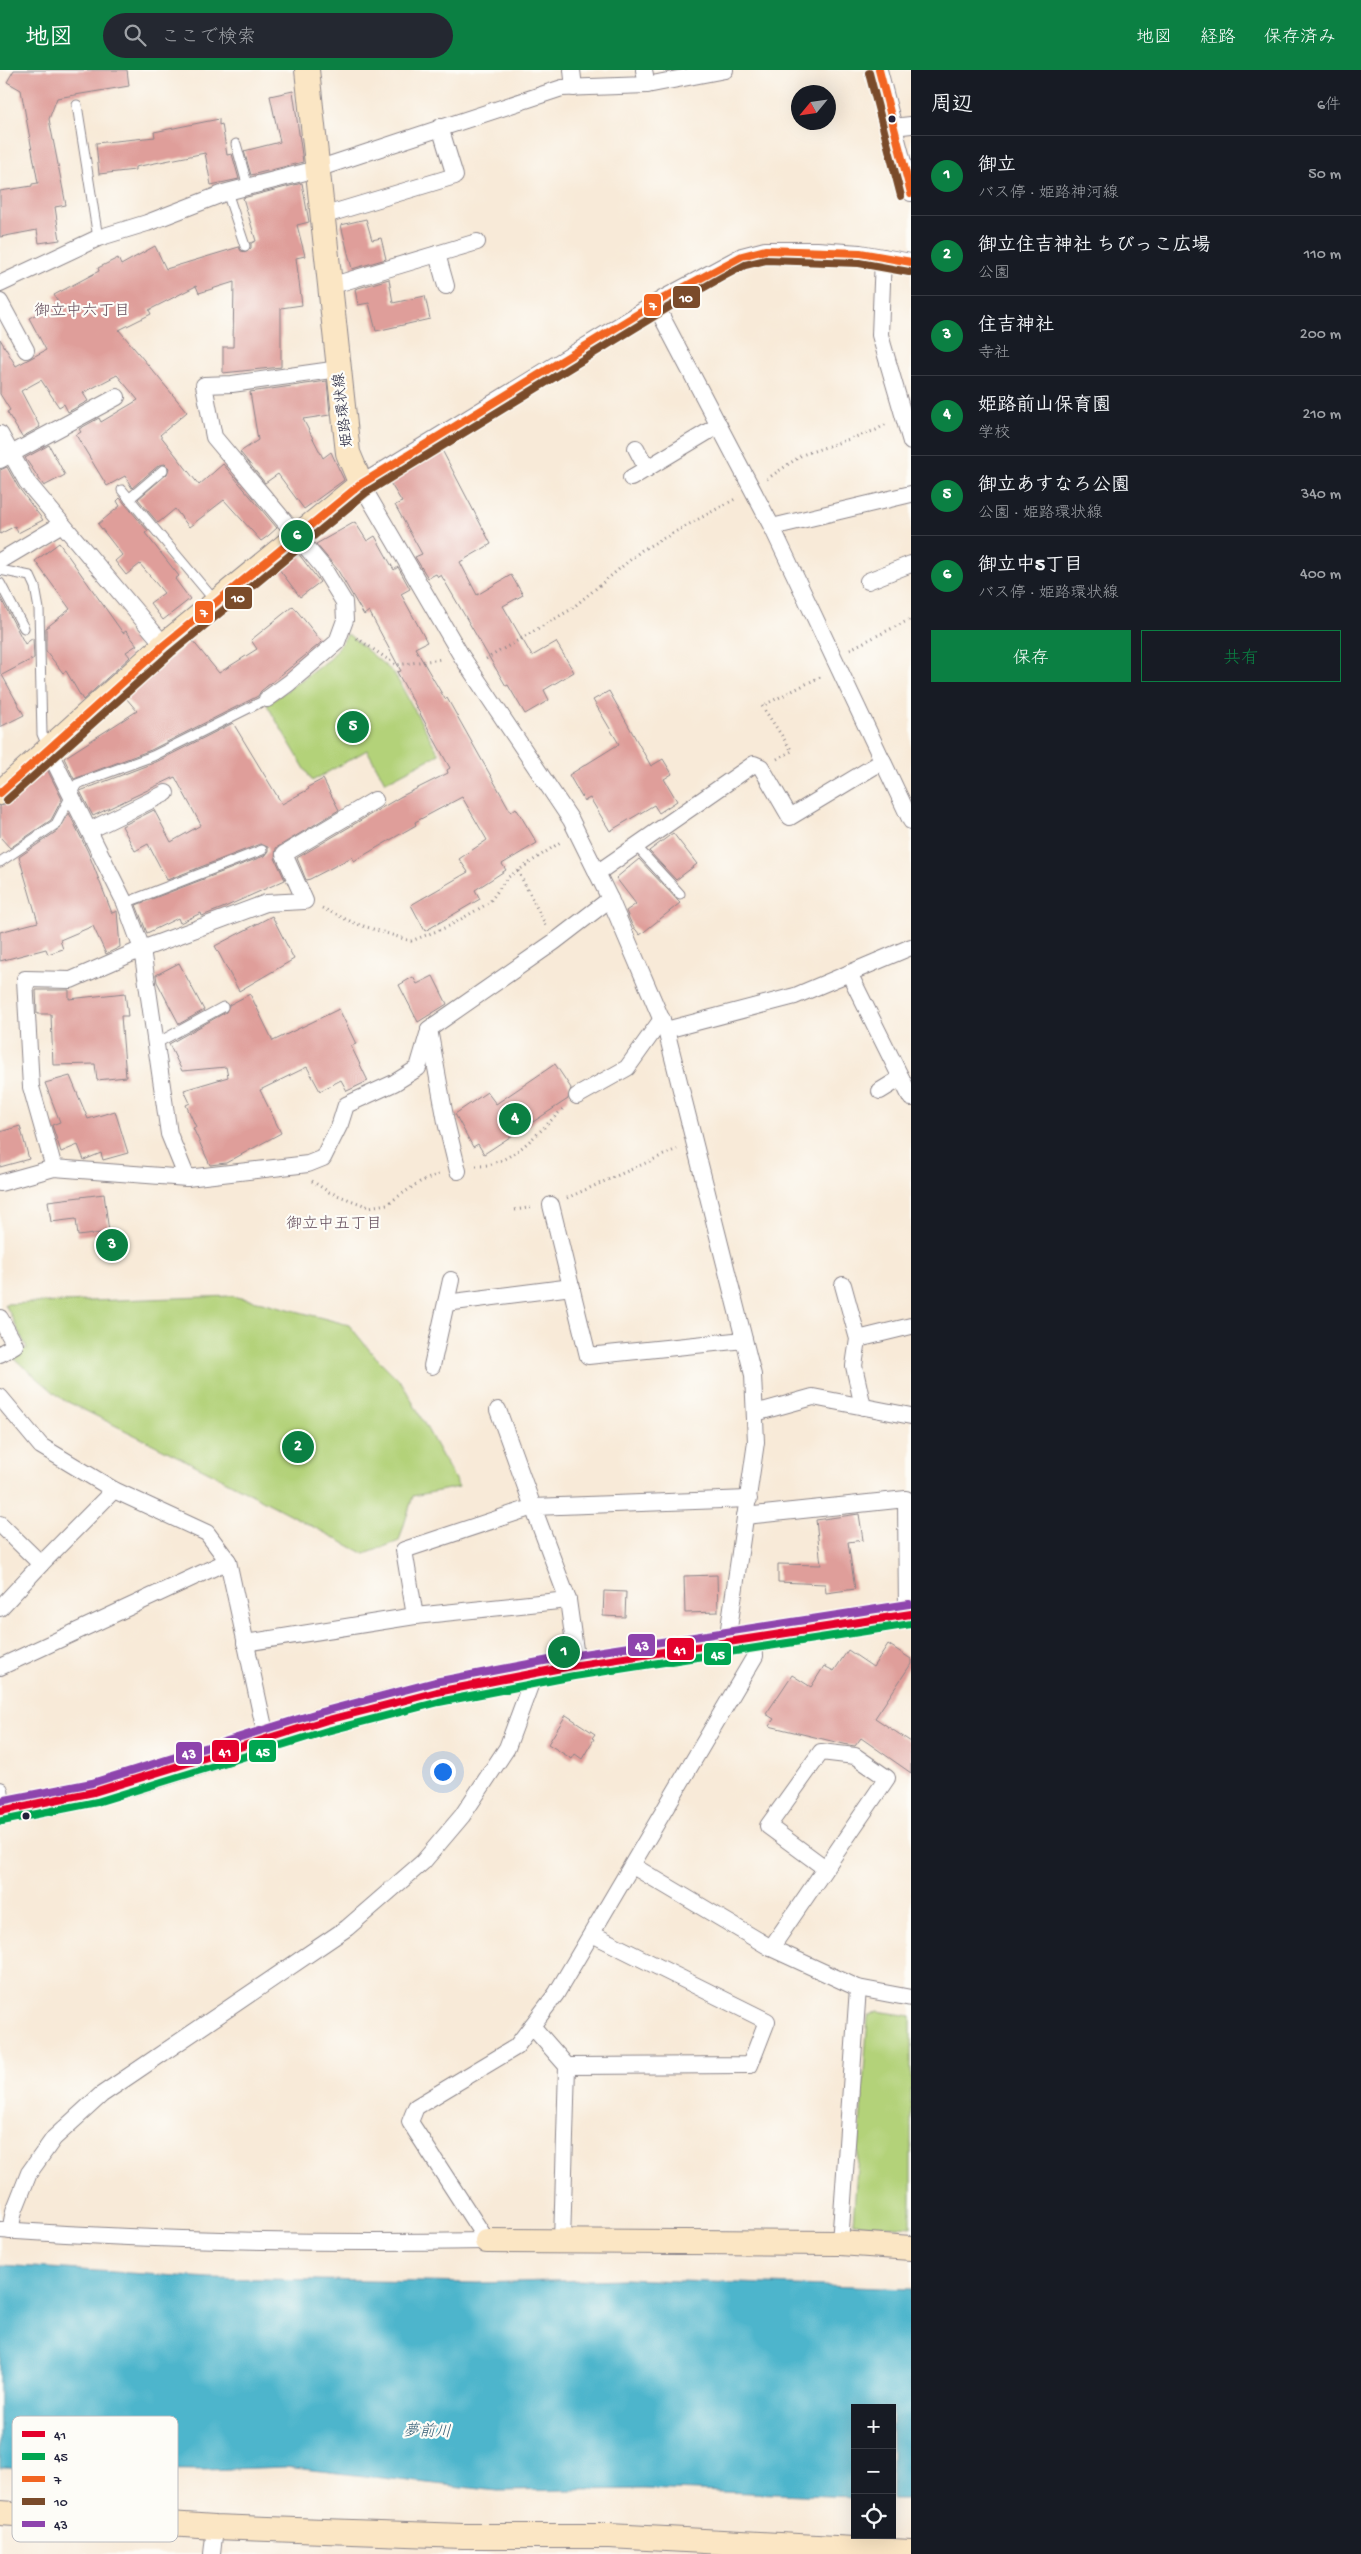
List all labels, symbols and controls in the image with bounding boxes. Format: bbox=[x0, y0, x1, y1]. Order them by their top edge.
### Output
search box bbox=[103, 13, 453, 58]
icon: search bbox=[121, 21, 149, 49]
text: 地図 bbox=[25, 25, 73, 54]
text: ここで検索 bbox=[161, 27, 256, 50]
text: 地図 bbox=[1136, 28, 1172, 49]
text: 経路 bbox=[1200, 28, 1236, 49]
text: 保存済み bbox=[1264, 28, 1336, 49]
north arrow bbox=[791, 85, 836, 130]
text: 周辺 bbox=[931, 94, 973, 119]
text: 6件 bbox=[1317, 97, 1341, 116]
unlabelled marker bbox=[887, 114, 897, 124]
text: 御立 bbox=[978, 155, 1016, 178]
text: 1 bbox=[944, 166, 950, 185]
text: 50 m bbox=[1308, 166, 1341, 185]
text: バス停 · 姫路神河線 bbox=[978, 185, 1119, 204]
text: 御立住吉神社 ちびっこ広場 bbox=[978, 235, 1211, 258]
text: 2 bbox=[943, 246, 951, 265]
text: 110 m bbox=[1304, 246, 1341, 265]
text: 公園 bbox=[978, 265, 1010, 284]
line badge: 10 bbox=[672, 285, 701, 309]
text: 10 bbox=[678, 291, 693, 308]
line badge: 7 bbox=[643, 293, 662, 317]
text: 7 bbox=[648, 299, 657, 316]
district label: 御立中六丁目 bbox=[34, 302, 130, 322]
text: 住吉神社 bbox=[978, 315, 1054, 338]
text: 3 bbox=[943, 326, 951, 345]
text: 200 m bbox=[1300, 326, 1341, 345]
text: 寺社 bbox=[978, 345, 1010, 364]
street label: 姫路環状線 bbox=[330, 372, 358, 448]
text: 姫路前山保育園 bbox=[978, 395, 1111, 418]
text: 4 bbox=[943, 406, 951, 425]
text: 210 m bbox=[1302, 406, 1341, 425]
text: 学校 bbox=[978, 425, 1010, 444]
text: 御立あすなろ公園 bbox=[978, 475, 1130, 498]
text: 5 bbox=[943, 486, 951, 505]
text: 340 m bbox=[1301, 486, 1341, 505]
text: 公園 · 姫路環状線 bbox=[978, 505, 1103, 524]
pin: 6 bbox=[281, 517, 313, 555]
text: 御立中5丁目 bbox=[978, 555, 1083, 578]
text: 6 bbox=[943, 566, 951, 585]
text: 400 m bbox=[1300, 566, 1341, 585]
text: バス停 · 姫路環状線 bbox=[978, 585, 1119, 604]
line badge: 10 bbox=[224, 586, 253, 610]
text: 10 bbox=[230, 591, 245, 608]
line badge: 7 bbox=[194, 600, 214, 624]
text: 7 bbox=[199, 606, 208, 623]
button: 保存 bbox=[931, 630, 1131, 682]
button: 共有 bbox=[1141, 630, 1341, 682]
pin: 5 bbox=[337, 708, 369, 746]
pin: 4 bbox=[499, 1100, 531, 1138]
district label: 御立中五丁目 bbox=[286, 1215, 382, 1235]
pin: 3 bbox=[96, 1226, 128, 1264]
pin: 2 bbox=[282, 1428, 314, 1466]
pin: 1 bbox=[548, 1633, 580, 1671]
line badge: 43 bbox=[627, 1633, 656, 1657]
line badge: 41 bbox=[666, 1637, 695, 1661]
text: 43 bbox=[634, 1639, 649, 1656]
line badge: 45 bbox=[703, 1642, 732, 1666]
text: 41 bbox=[673, 1643, 686, 1660]
text: 45 bbox=[710, 1648, 726, 1665]
line badge: 41 bbox=[211, 1739, 240, 1763]
line badge: 45 bbox=[248, 1739, 277, 1763]
line badge: 43 bbox=[175, 1741, 203, 1765]
text: 41 bbox=[218, 1745, 231, 1762]
text: 45 bbox=[255, 1745, 271, 1762]
text: 43 bbox=[181, 1747, 196, 1764]
your location bbox=[430, 1759, 456, 1785]
unlabelled marker bbox=[21, 1811, 31, 1821]
map controls bbox=[851, 2404, 896, 2539]
button: + bbox=[851, 2404, 896, 2449]
legend bbox=[12, 2416, 178, 2542]
water label: 夢前川 bbox=[403, 2422, 451, 2443]
text: 41 bbox=[54, 2428, 66, 2445]
button: − bbox=[851, 2449, 896, 2494]
text: 45 bbox=[54, 2450, 68, 2467]
text: 7 bbox=[53, 2473, 62, 2490]
button: locate bbox=[851, 2494, 896, 2539]
text: 10 bbox=[53, 2495, 68, 2512]
text: 43 bbox=[54, 2518, 68, 2535]

